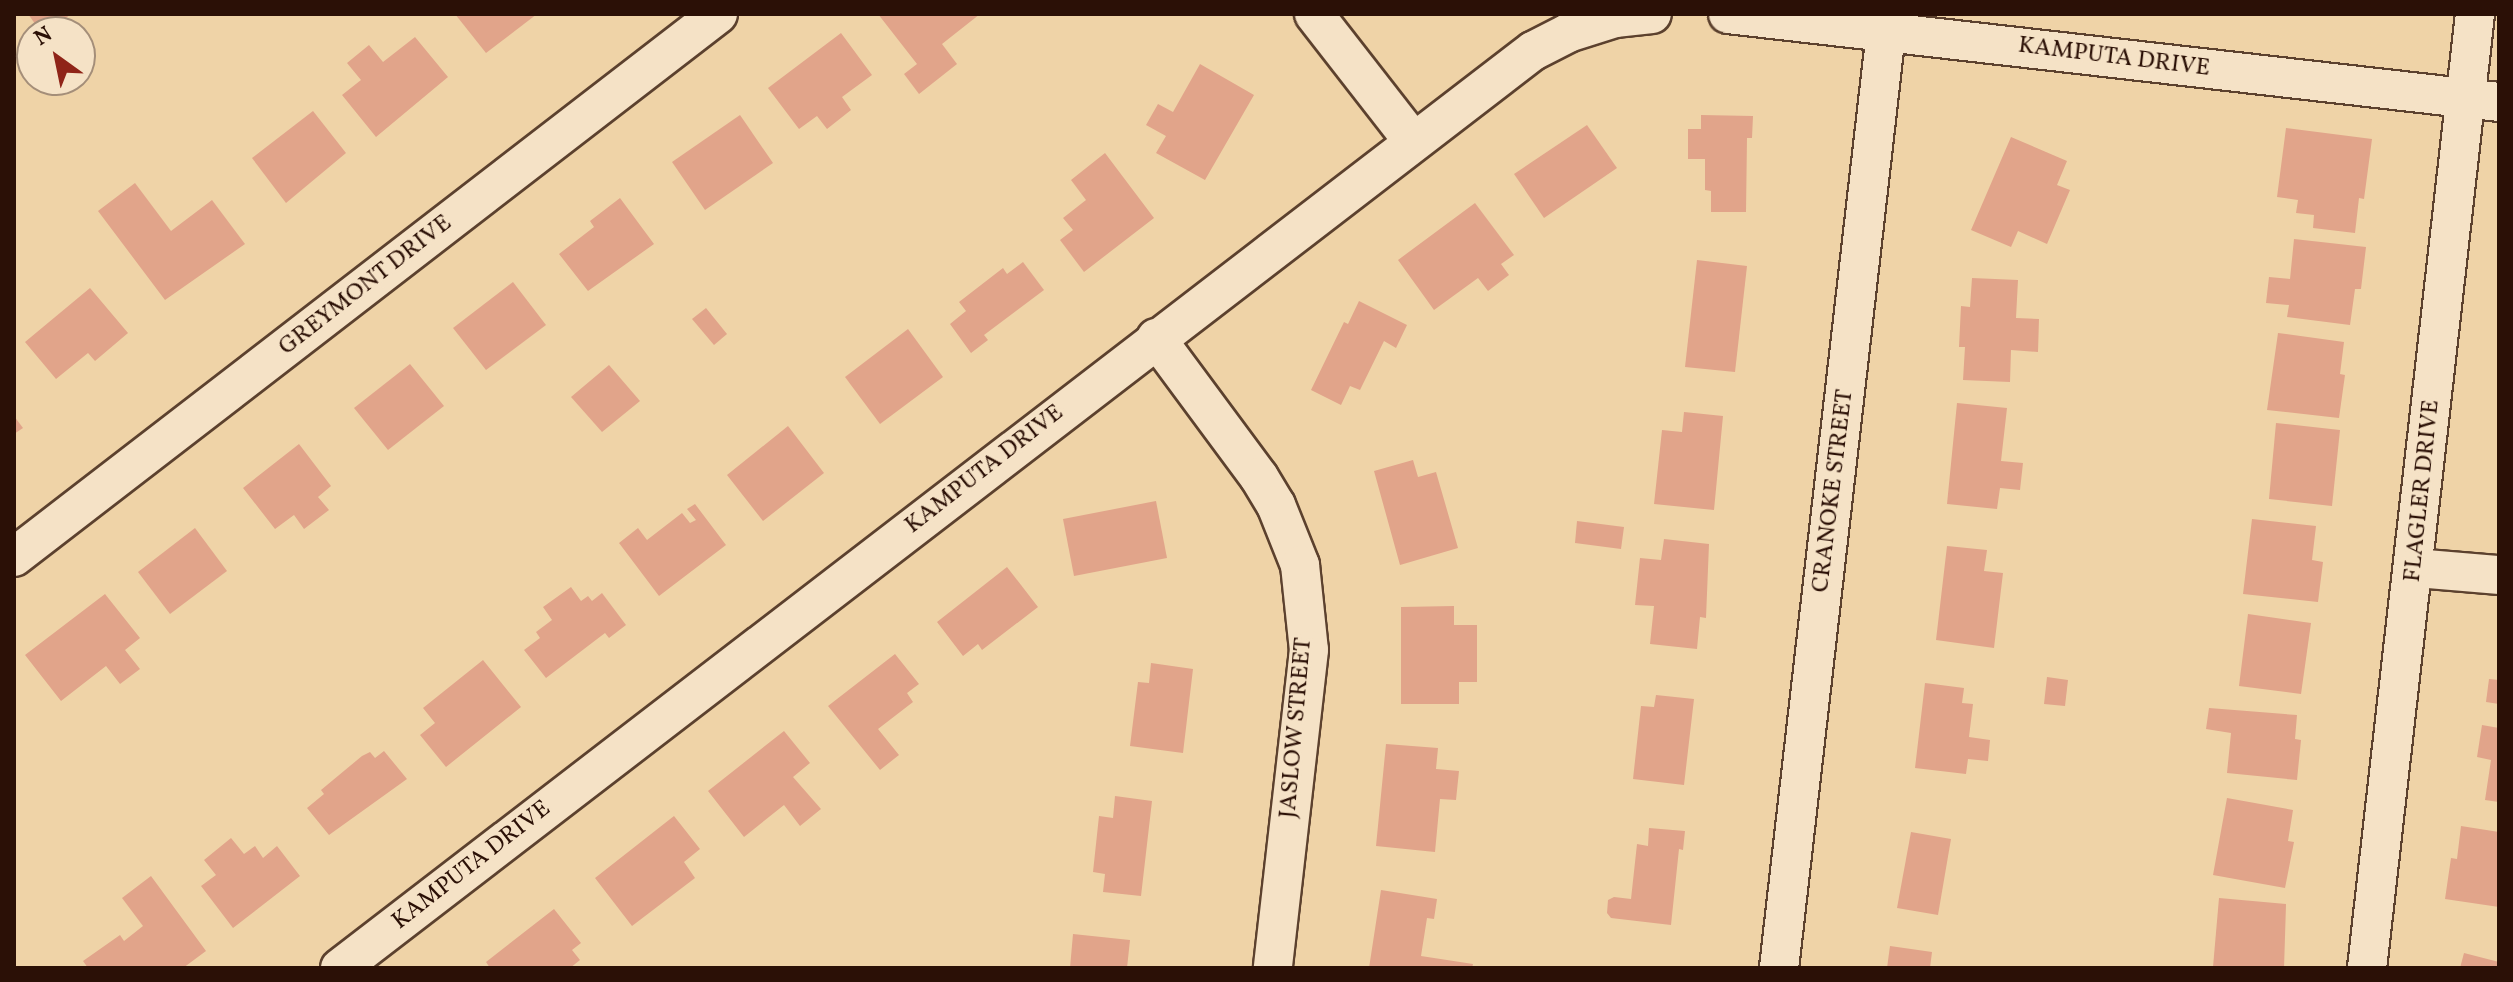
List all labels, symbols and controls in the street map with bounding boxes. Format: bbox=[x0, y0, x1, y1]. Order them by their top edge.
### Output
north arrow bbox=[16, 16, 96, 96]
text: N bbox=[29, 20, 59, 54]
street label: KAMPUTA DRIVE bbox=[2016, 32, 2212, 84]
street label: GREYMONT DRIVE bbox=[274, 209, 458, 363]
street label: CRANOKE STREET bbox=[1807, 388, 1861, 594]
street label: FLAGLER DRIVE bbox=[2399, 398, 2447, 584]
street label: KAMPUTA DRIVE bbox=[900, 399, 1070, 541]
street label: JASLOW STREET bbox=[1275, 636, 1319, 820]
street label: KAMPUTA DRIVE bbox=[387, 795, 557, 937]

